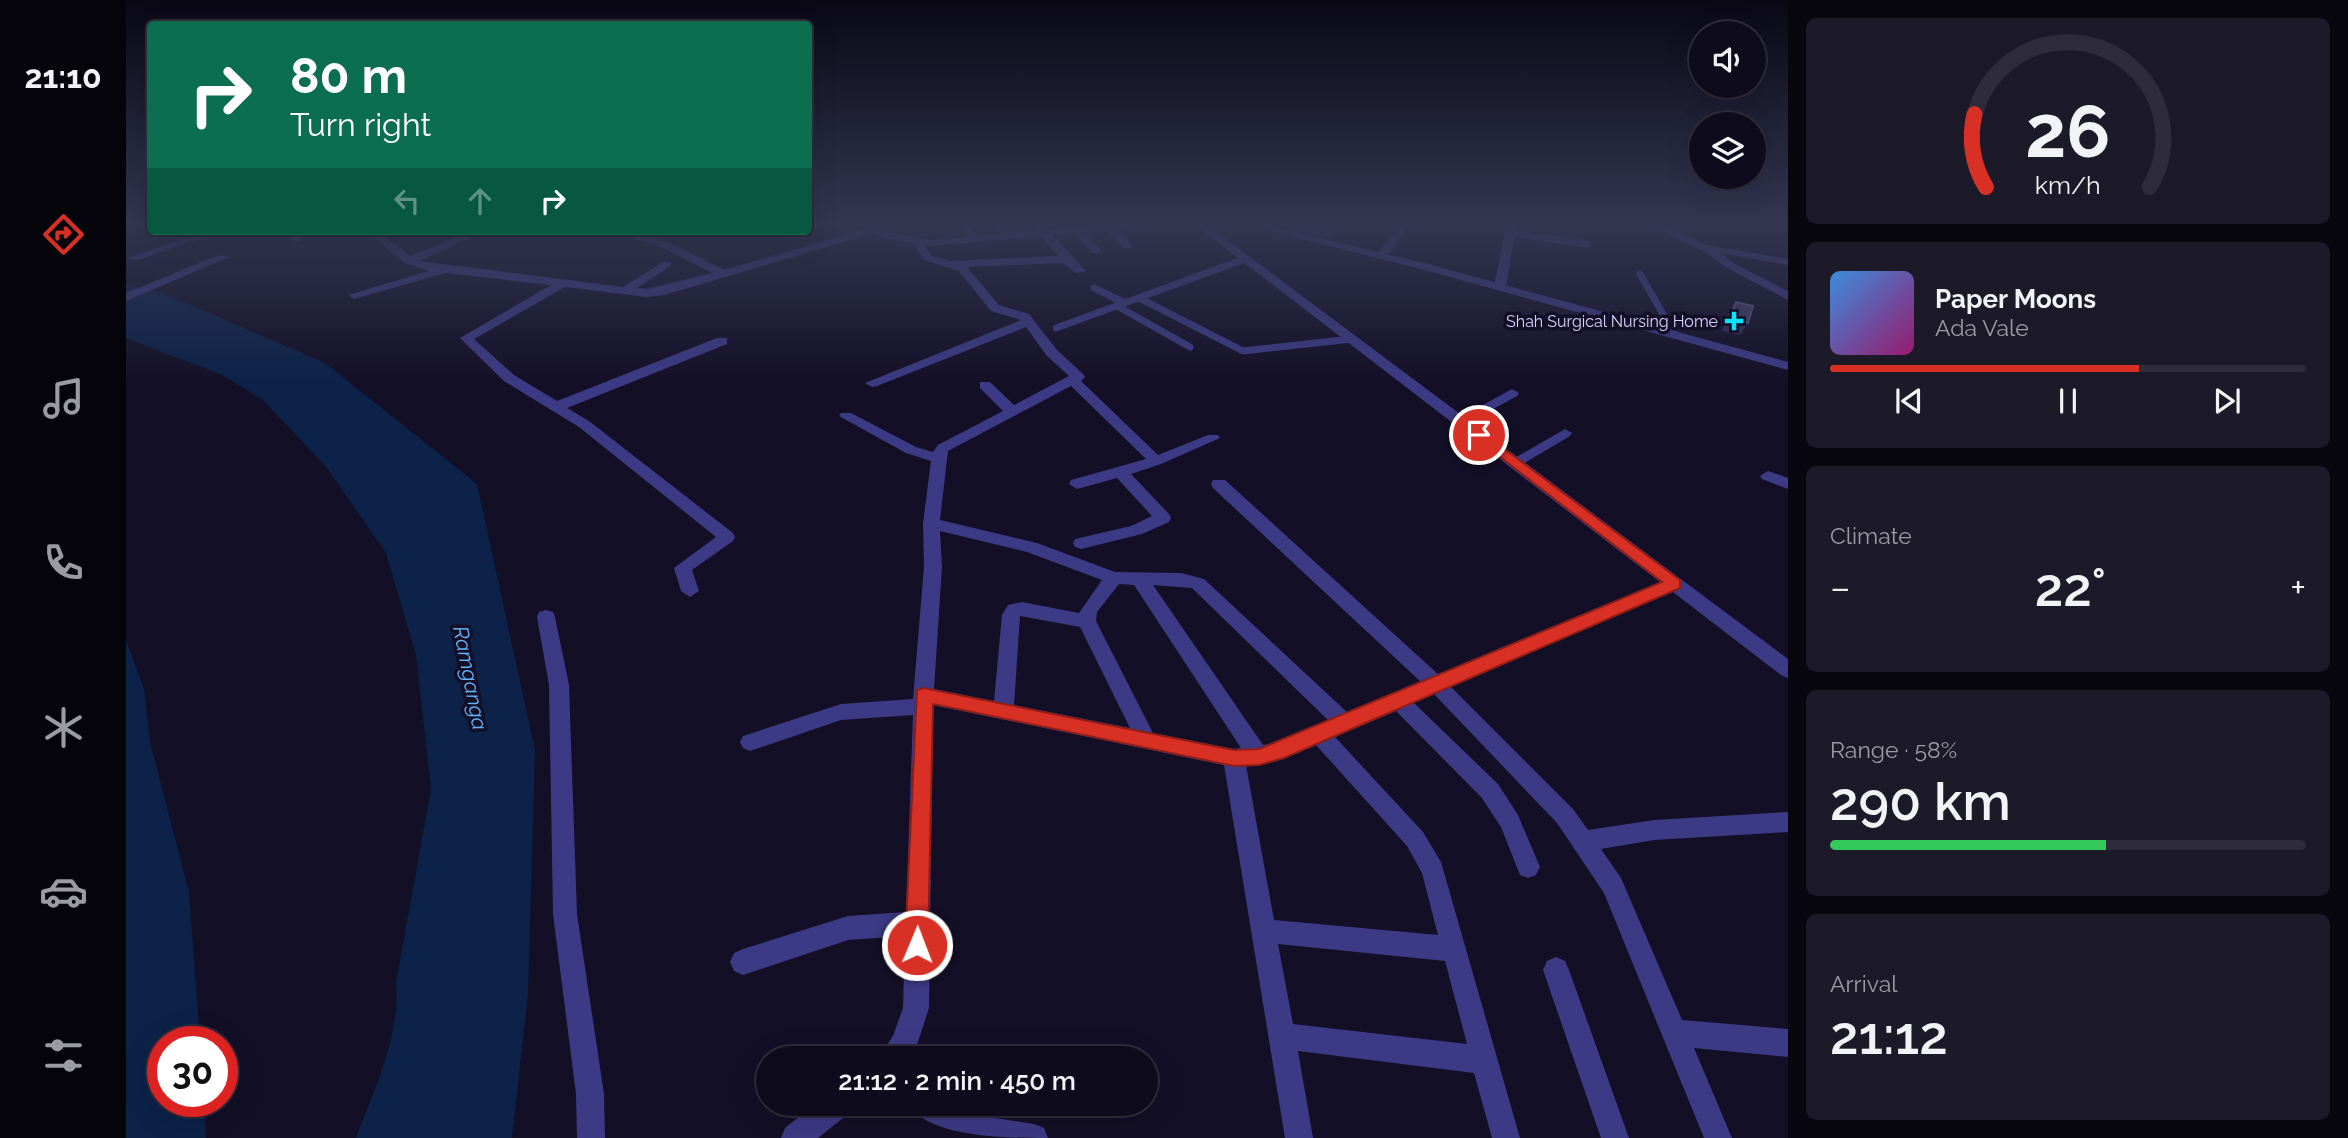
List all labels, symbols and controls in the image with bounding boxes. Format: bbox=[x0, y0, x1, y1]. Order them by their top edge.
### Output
map controls bbox=[1689, 21, 1766, 189]
button: sound bbox=[1689, 21, 1766, 98]
text: 80 m bbox=[290, 47, 407, 104]
icon: right bbox=[175, 49, 266, 140]
text: 21:10 bbox=[24, 58, 102, 95]
text: 26 bbox=[2025, 89, 2111, 174]
text: Turn right bbox=[290, 106, 431, 143]
button: layers bbox=[1689, 112, 1766, 189]
text: km/h bbox=[2035, 170, 2101, 200]
icon: left bbox=[388, 182, 426, 220]
icon: ahead bbox=[461, 182, 499, 220]
icon: right bbox=[534, 182, 572, 220]
icon: directions bbox=[39, 210, 88, 259]
text: Paper Moons bbox=[1935, 284, 2096, 314]
marker: Shah Surgical Nursing Home bbox=[1724, 311, 1744, 331]
place label: Shah Surgical Nursing Home bbox=[1506, 312, 1718, 331]
text: Ada Vale bbox=[1935, 314, 2029, 341]
icon: music bbox=[39, 374, 88, 423]
icon: previous bbox=[1890, 382, 1928, 420]
icon: pause bbox=[2049, 382, 2087, 420]
icon: next bbox=[2208, 382, 2246, 420]
pin bbox=[1449, 405, 1509, 465]
icon: arrive bbox=[1460, 416, 1498, 454]
text: Climate bbox=[1830, 522, 1912, 549]
icon: phone bbox=[39, 538, 88, 587]
text: 22° bbox=[2035, 557, 2106, 618]
text: − bbox=[1830, 565, 1850, 610]
text: + bbox=[2290, 565, 2306, 610]
water label: Ramganga bbox=[448, 624, 493, 732]
icon: climate bbox=[39, 703, 88, 752]
text: Range · 58% bbox=[1830, 736, 1957, 763]
text: 290 km bbox=[1830, 771, 2011, 832]
icon: car bbox=[39, 867, 88, 916]
position arrow bbox=[880, 908, 954, 982]
text: Arrival bbox=[1830, 970, 1897, 997]
text: 21:12 bbox=[1830, 1005, 1948, 1066]
speed limit sign: 30 bbox=[147, 1026, 238, 1117]
icon: filters bbox=[39, 1031, 88, 1080]
text: 21:12 · 2 min · 450 m bbox=[838, 1066, 1076, 1096]

